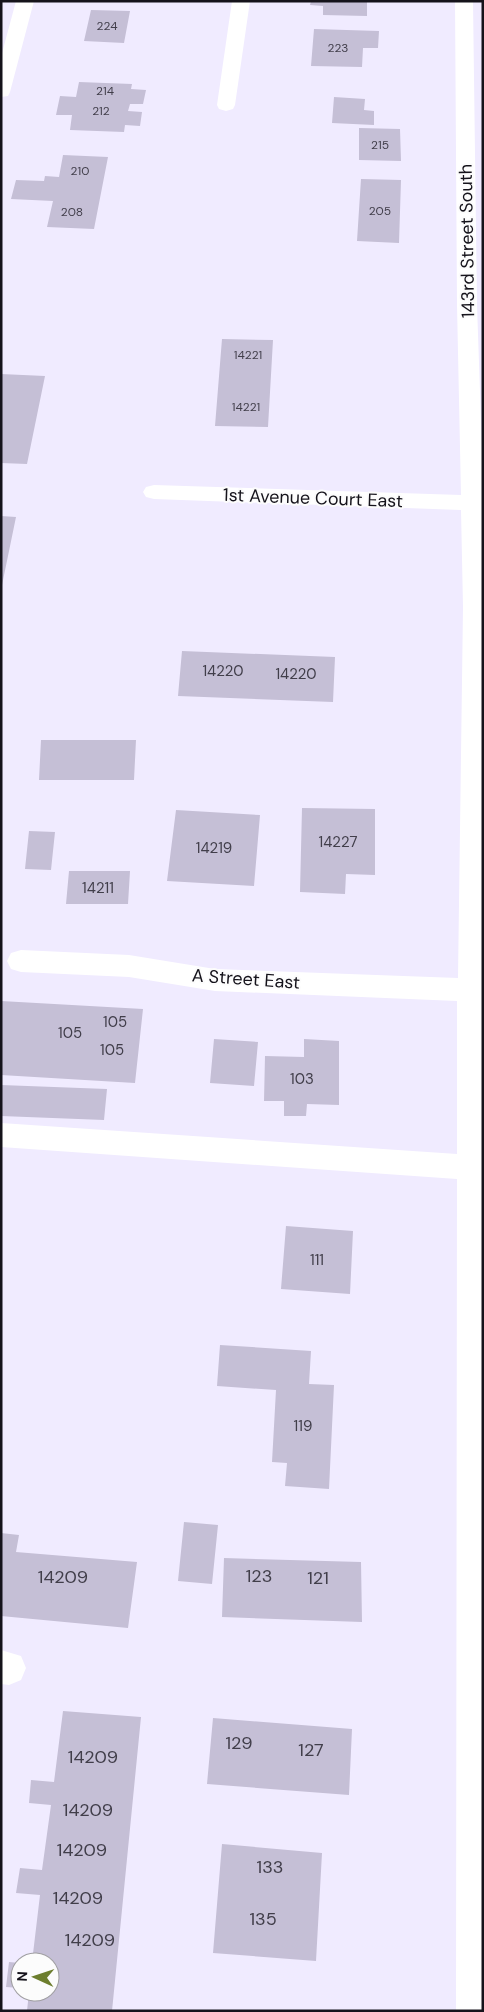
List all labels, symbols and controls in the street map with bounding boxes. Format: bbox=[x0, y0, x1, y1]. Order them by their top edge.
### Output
house number: 224 bbox=[97, 18, 117, 34]
house number: 223 bbox=[328, 40, 348, 56]
house number: 214 bbox=[96, 83, 114, 99]
house number: 212 bbox=[92, 103, 110, 119]
house number: 215 bbox=[371, 137, 389, 153]
house number: 210 bbox=[71, 163, 89, 179]
street label: 143rd Street South bbox=[454, 164, 480, 318]
house number: 205 bbox=[369, 203, 391, 219]
house number: 208 bbox=[61, 204, 83, 220]
house number: 14221 bbox=[234, 347, 262, 363]
house number: 14221 bbox=[232, 399, 260, 415]
street label: 1st Avenue Court East bbox=[223, 483, 403, 513]
house number: 14220 bbox=[202, 661, 244, 681]
house number: 14220 bbox=[275, 664, 317, 684]
house number: 14227 bbox=[319, 832, 357, 852]
house number: 14219 bbox=[196, 838, 232, 858]
house number: 14211 bbox=[82, 878, 114, 898]
street label: A Street East bbox=[191, 963, 301, 995]
house number: 105 bbox=[103, 1012, 127, 1032]
house number: 105 bbox=[58, 1023, 82, 1043]
house number: 105 bbox=[100, 1040, 124, 1060]
house number: 103 bbox=[290, 1069, 314, 1089]
house number: 111 bbox=[310, 1250, 324, 1270]
house number: 119 bbox=[294, 1416, 312, 1436]
house number: 123 bbox=[246, 1564, 272, 1588]
house number: 14209 bbox=[38, 1565, 88, 1589]
house number: 121 bbox=[307, 1566, 329, 1590]
house number: 129 bbox=[225, 1731, 253, 1755]
house number: 127 bbox=[298, 1738, 324, 1762]
house number: 14209 bbox=[68, 1745, 118, 1769]
house number: 14209 bbox=[63, 1798, 113, 1822]
house number: 14209 bbox=[57, 1838, 107, 1862]
house number: 133 bbox=[257, 1855, 283, 1879]
house number: 14209 bbox=[53, 1886, 103, 1910]
house number: 135 bbox=[249, 1907, 277, 1931]
house number: 14209 bbox=[65, 1928, 115, 1952]
north arrow bbox=[10, 1952, 60, 2002]
text: N bbox=[13, 1971, 31, 1982]

